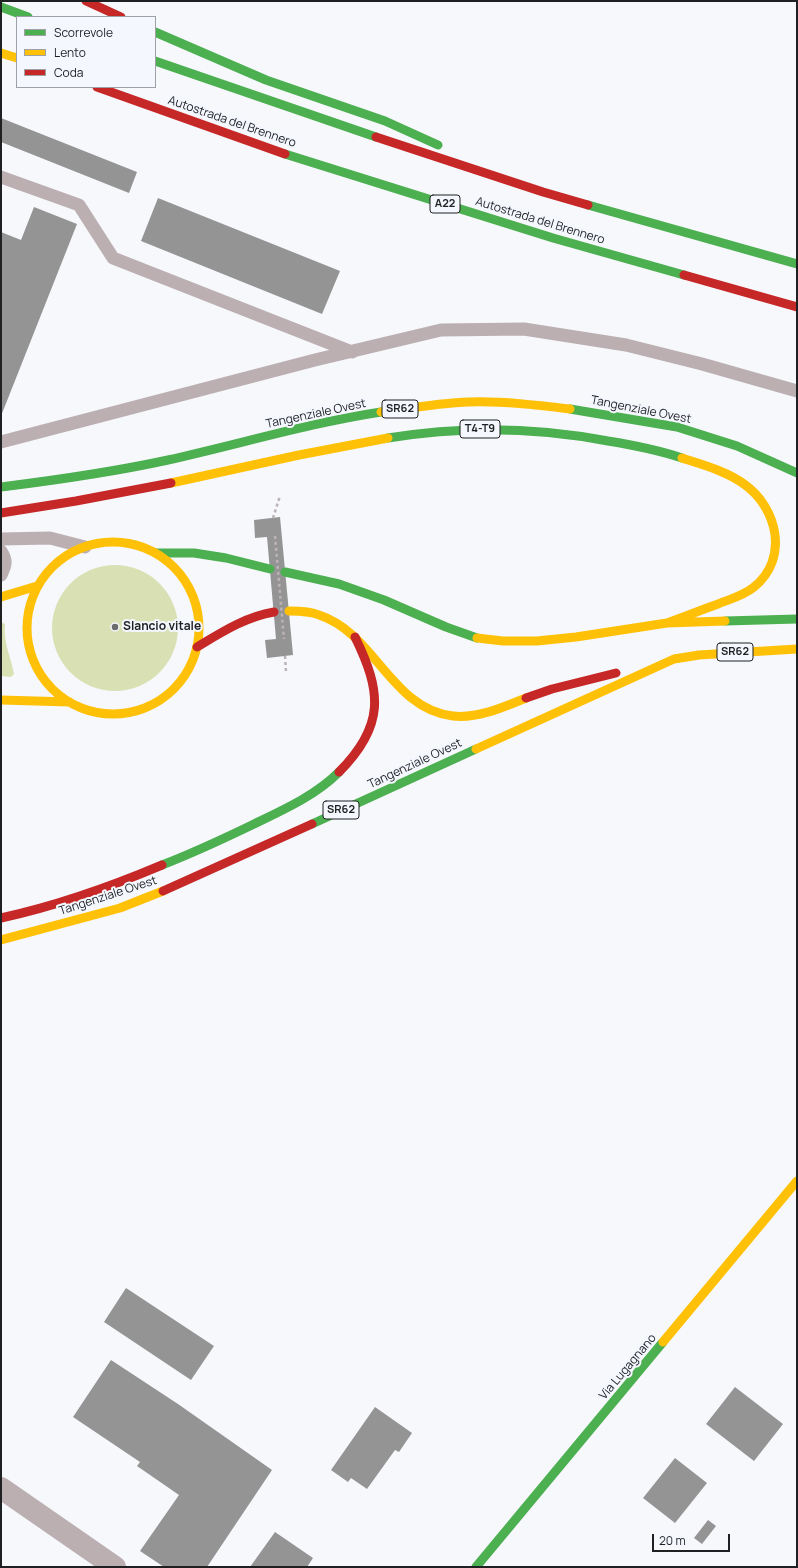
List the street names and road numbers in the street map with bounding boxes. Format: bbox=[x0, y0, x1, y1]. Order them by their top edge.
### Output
street label: Autostrada del Brennero bbox=[166, 93, 298, 151]
street label: Autostrada del Brennero bbox=[474, 194, 606, 248]
road number: A22 bbox=[430, 195, 460, 213]
street label: Tangenziale Ovest bbox=[590, 393, 692, 427]
street label: Tangenziale Ovest bbox=[265, 396, 367, 432]
road number: SR62 bbox=[382, 400, 418, 418]
road number: T4-T9 bbox=[460, 420, 500, 438]
road number: SR62 bbox=[717, 643, 753, 661]
street label: Tangenziale Ovest bbox=[366, 736, 464, 792]
road number: SR62 bbox=[323, 801, 359, 819]
street label: Tangenziale Ovest bbox=[57, 873, 159, 919]
street label: Via Lugagnano bbox=[596, 1331, 660, 1403]

